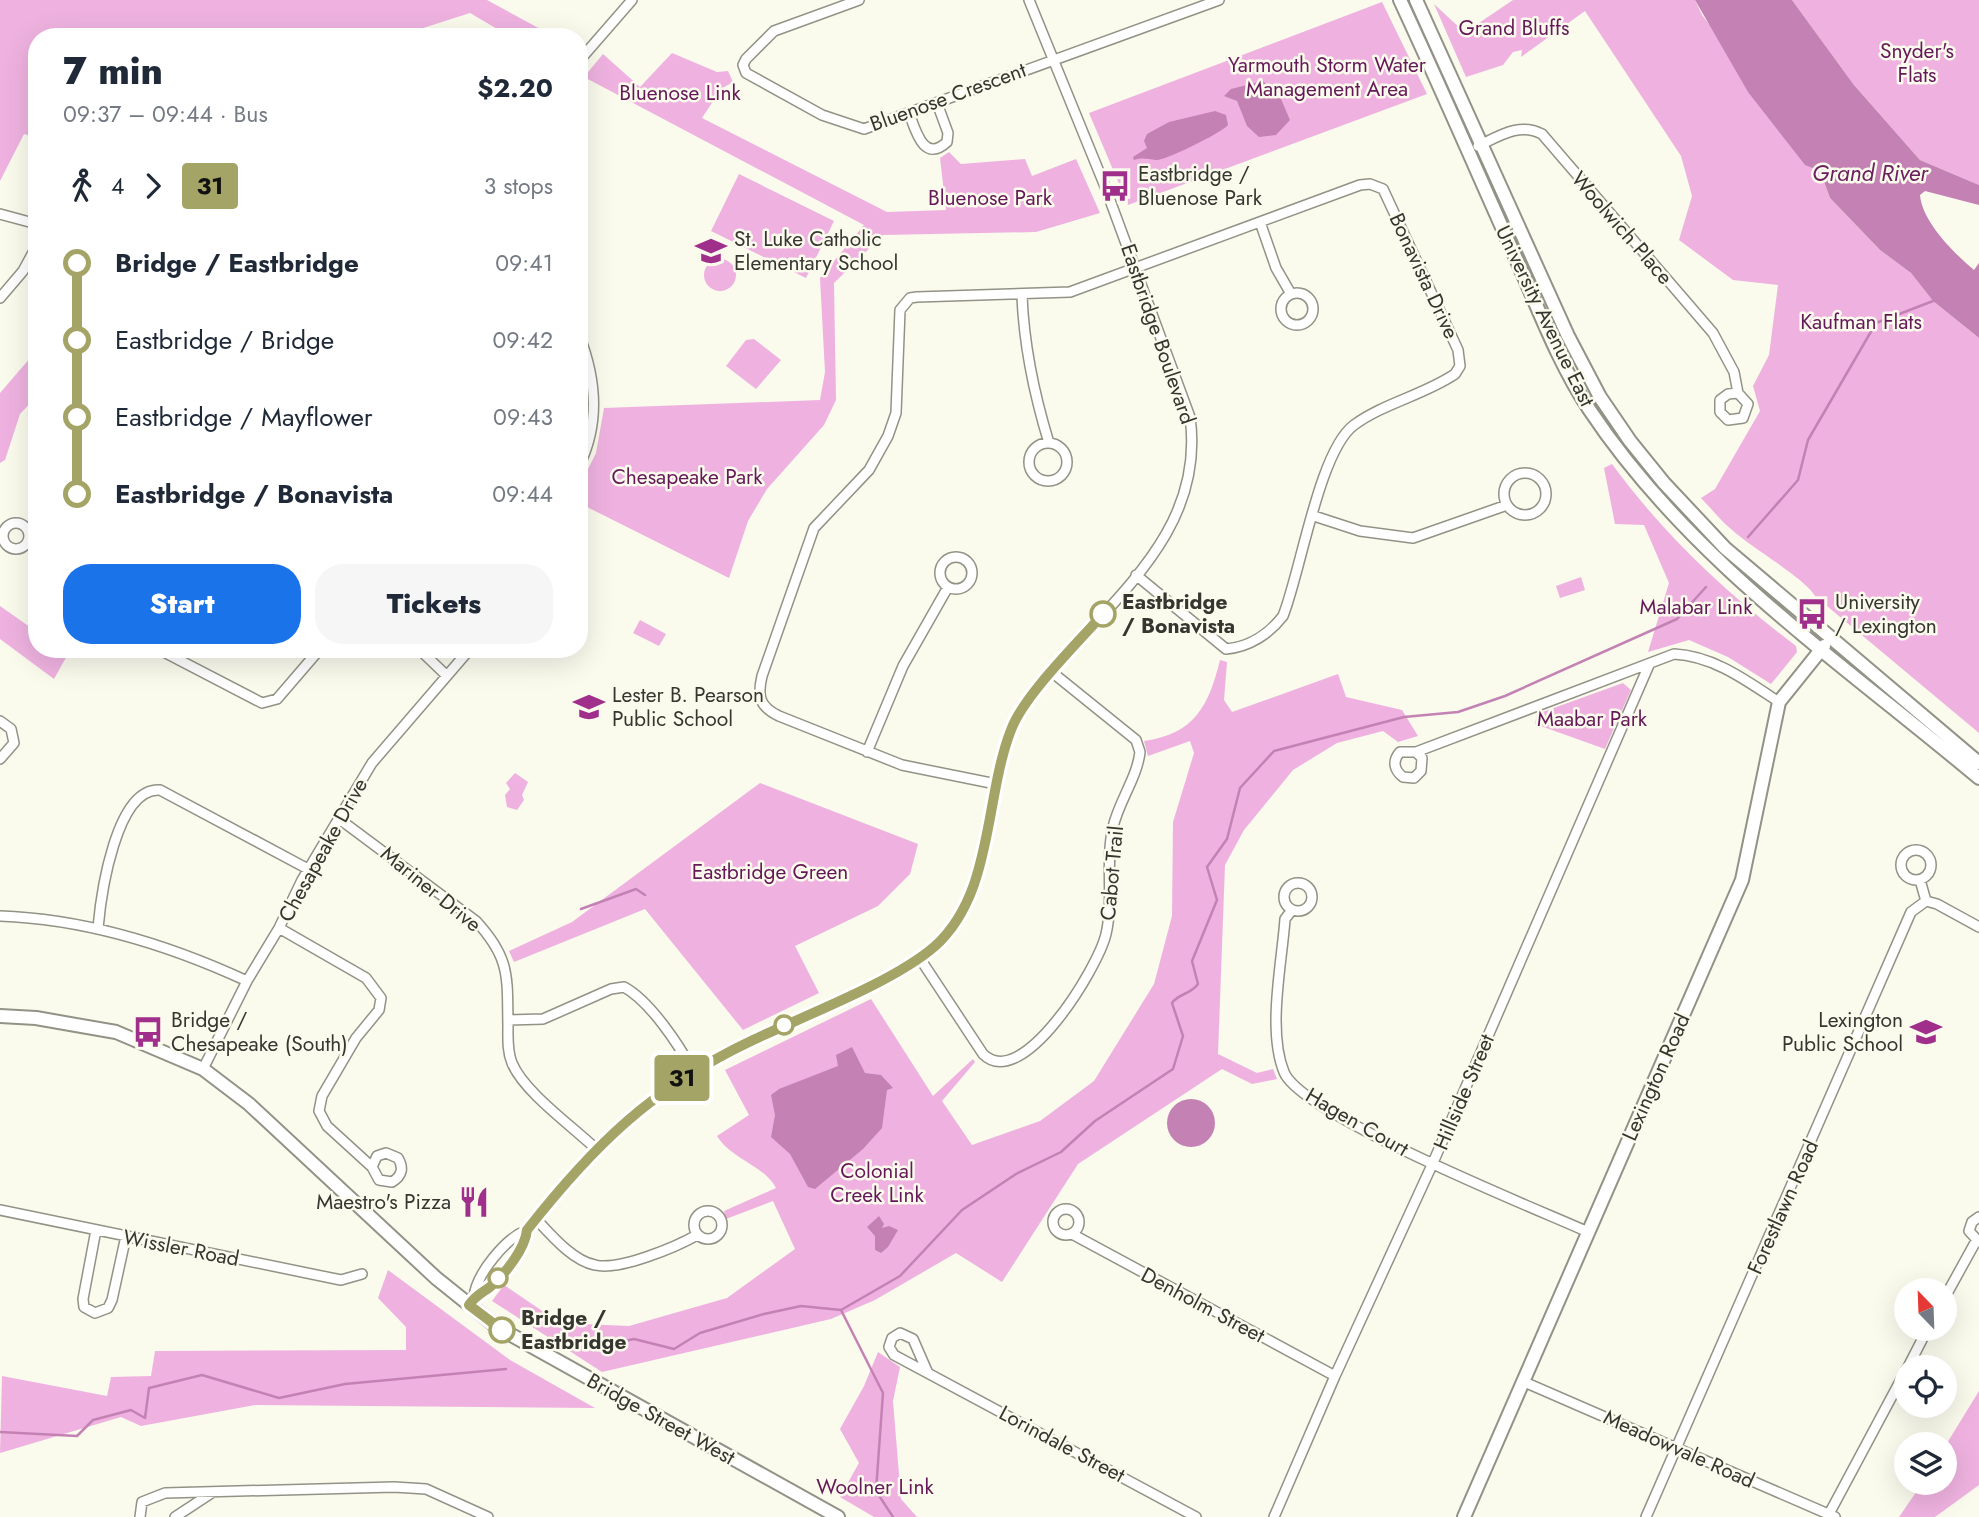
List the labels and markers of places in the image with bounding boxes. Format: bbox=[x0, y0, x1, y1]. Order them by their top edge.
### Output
place label: Eastbridge / Bluenose Park bbox=[1138, 159, 1263, 213]
bus stop icon: Eastbridge / Bluenose Park bbox=[1098, 169, 1132, 203]
place label: St. Luke Catholic Elementary School bbox=[734, 224, 898, 278]
school or university icon: St. Luke Catholic Elementary School bbox=[694, 234, 728, 268]
place label: Eastbridge / Bonavista bbox=[1122, 587, 1235, 641]
place label: University / Lexington bbox=[1835, 587, 1937, 641]
bus stop icon: University / Lexington bbox=[1795, 597, 1829, 631]
marker: Eastbridge / Bonavista bbox=[1090, 601, 1116, 627]
place label: Lester B. Pearson Public School bbox=[612, 680, 764, 734]
school or university icon: Lester B. Pearson Public School bbox=[572, 690, 606, 724]
place label: Bridge / Chesapeake (South) bbox=[171, 1005, 348, 1059]
place label: Lexington Public School bbox=[1782, 1005, 1903, 1059]
bus stop icon: Bridge / Chesapeake (South) bbox=[131, 1015, 165, 1049]
unlabelled marker bbox=[774, 1015, 794, 1035]
school or university icon: Lexington Public School bbox=[1909, 1015, 1943, 1049]
restaurant icon: Maestro's Pizza bbox=[457, 1185, 491, 1219]
place label: Maestro's Pizza bbox=[316, 1187, 451, 1217]
unlabelled marker bbox=[488, 1268, 508, 1288]
place label: Bridge / Eastbridge bbox=[521, 1303, 626, 1357]
marker: Bridge / Eastbridge bbox=[489, 1317, 515, 1343]

